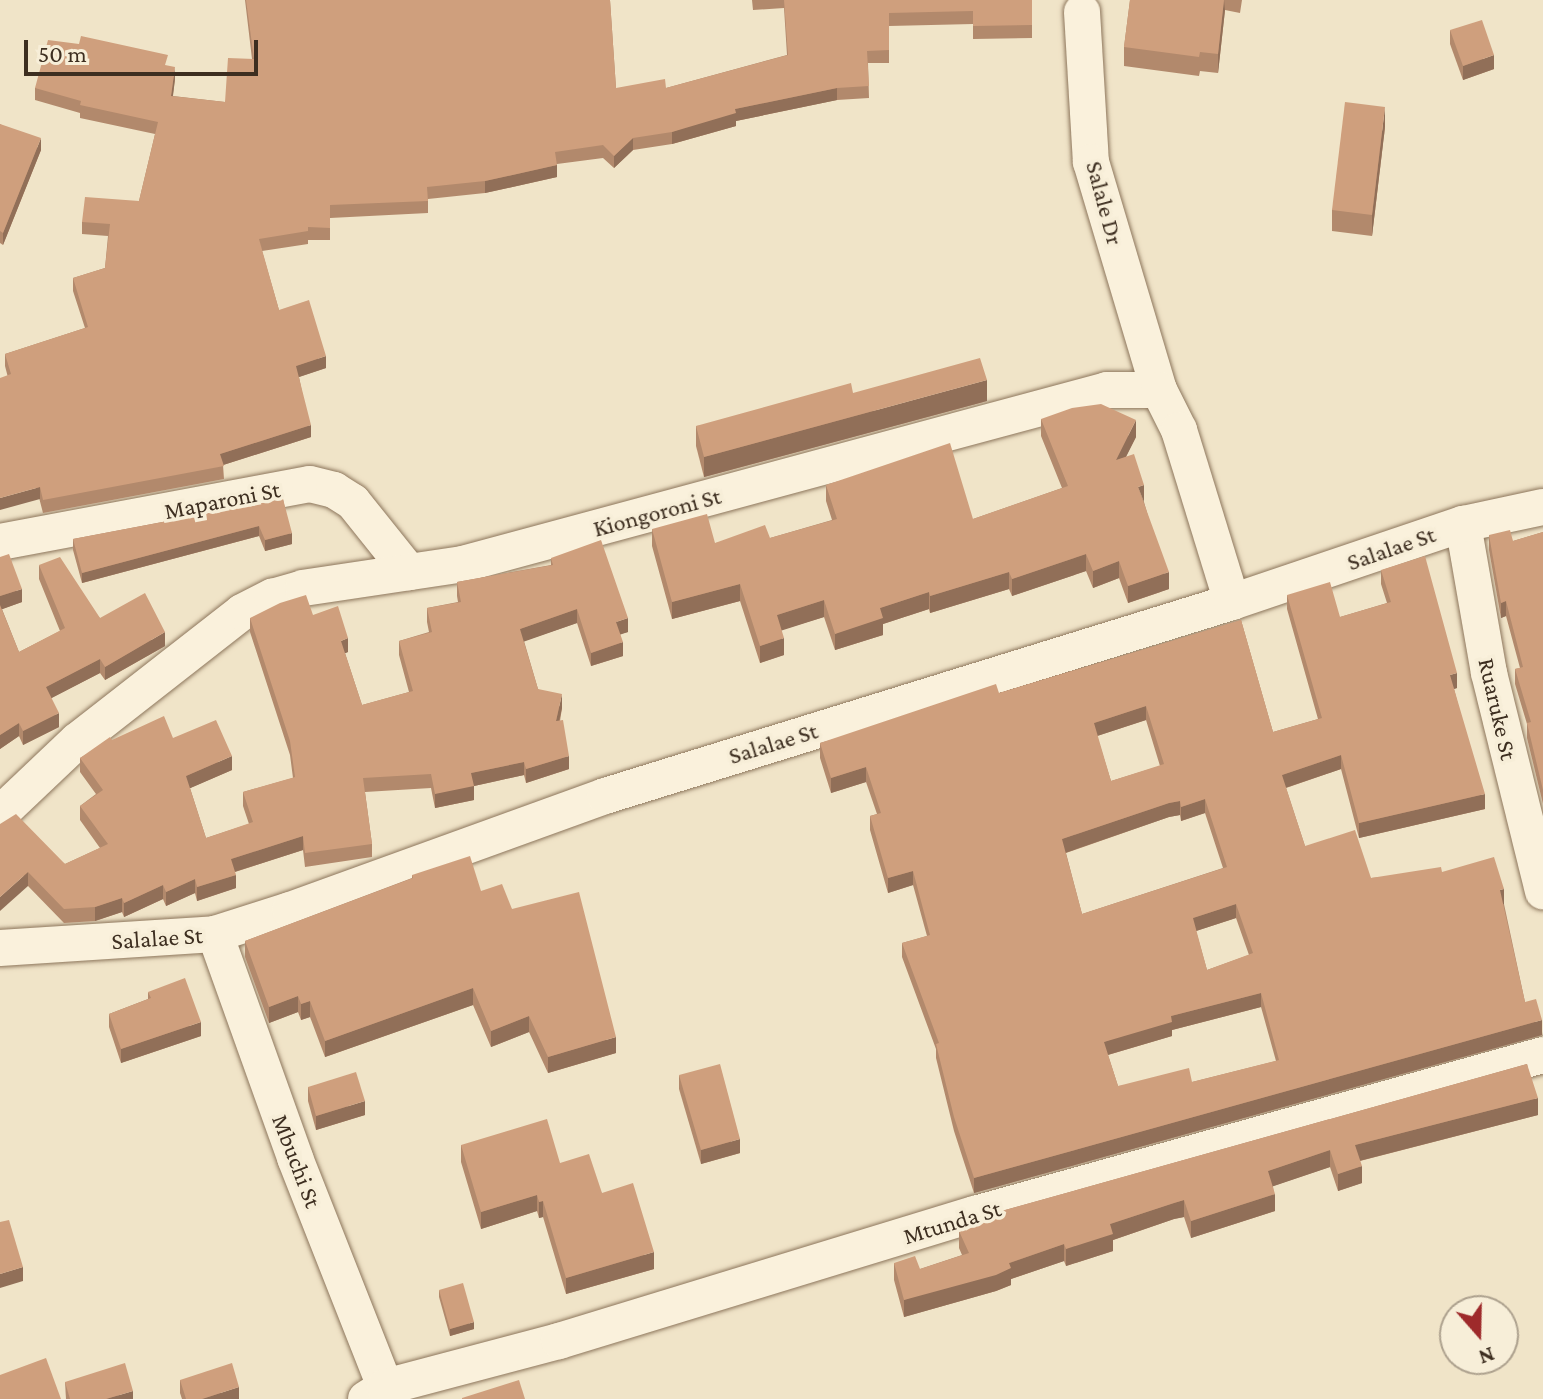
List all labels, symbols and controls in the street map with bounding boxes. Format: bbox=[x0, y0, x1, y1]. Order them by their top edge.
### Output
scale bar bbox=[28, 24, 262, 74]
text: 50 m bbox=[38, 40, 87, 67]
street label: Salale Dr bbox=[1080, 158, 1130, 248]
street label: Maparoni St bbox=[162, 475, 282, 525]
street label: Kiongoroni St bbox=[590, 481, 724, 543]
street label: Salalae St bbox=[1343, 520, 1439, 576]
street label: Ruaruke St bbox=[1472, 655, 1524, 763]
street label: Salalae St bbox=[725, 716, 821, 770]
street label: Salalae St bbox=[110, 920, 204, 956]
street label: Mbuchi St bbox=[266, 1110, 328, 1212]
street label: Mtunda St bbox=[900, 1193, 1004, 1251]
north arrow bbox=[1439, 1295, 1519, 1375]
text: N bbox=[1475, 1342, 1498, 1370]

